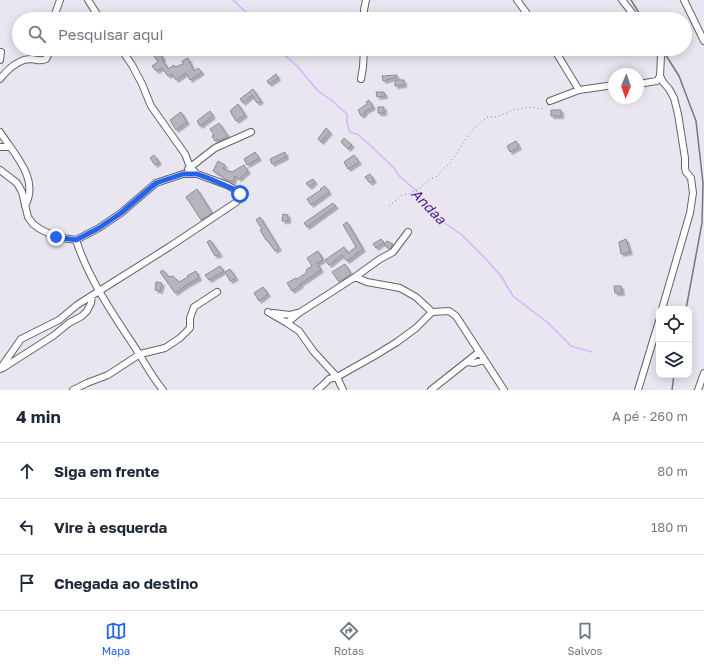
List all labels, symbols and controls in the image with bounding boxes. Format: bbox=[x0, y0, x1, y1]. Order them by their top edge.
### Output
search box bbox=[12, 12, 692, 56]
icon: search bbox=[26, 23, 48, 45]
text: Pesquisar aqui bbox=[58, 25, 163, 43]
north arrow bbox=[608, 68, 644, 104]
route start bbox=[231, 185, 249, 203]
water label: Andaa bbox=[408, 185, 451, 228]
route end bbox=[47, 228, 65, 246]
map controls bbox=[656, 306, 692, 378]
button: locate bbox=[656, 306, 692, 342]
button: layers bbox=[656, 342, 692, 378]
text: 4 min bbox=[16, 406, 61, 427]
text: A pé · 260 m bbox=[612, 408, 688, 424]
icon: ahead bbox=[16, 460, 38, 482]
text: Siga em frente bbox=[54, 462, 159, 480]
text: 80 m bbox=[657, 463, 688, 479]
icon: left bbox=[16, 516, 38, 538]
text: Vire à esquerda bbox=[54, 518, 167, 536]
text: 180 m bbox=[651, 519, 688, 535]
icon: arrive bbox=[16, 572, 38, 594]
text: Chegada ao destino bbox=[54, 574, 198, 592]
tab: Mapa bbox=[102, 620, 130, 657]
tab: Rotas bbox=[334, 620, 364, 657]
tab: Salvos bbox=[567, 620, 602, 657]

